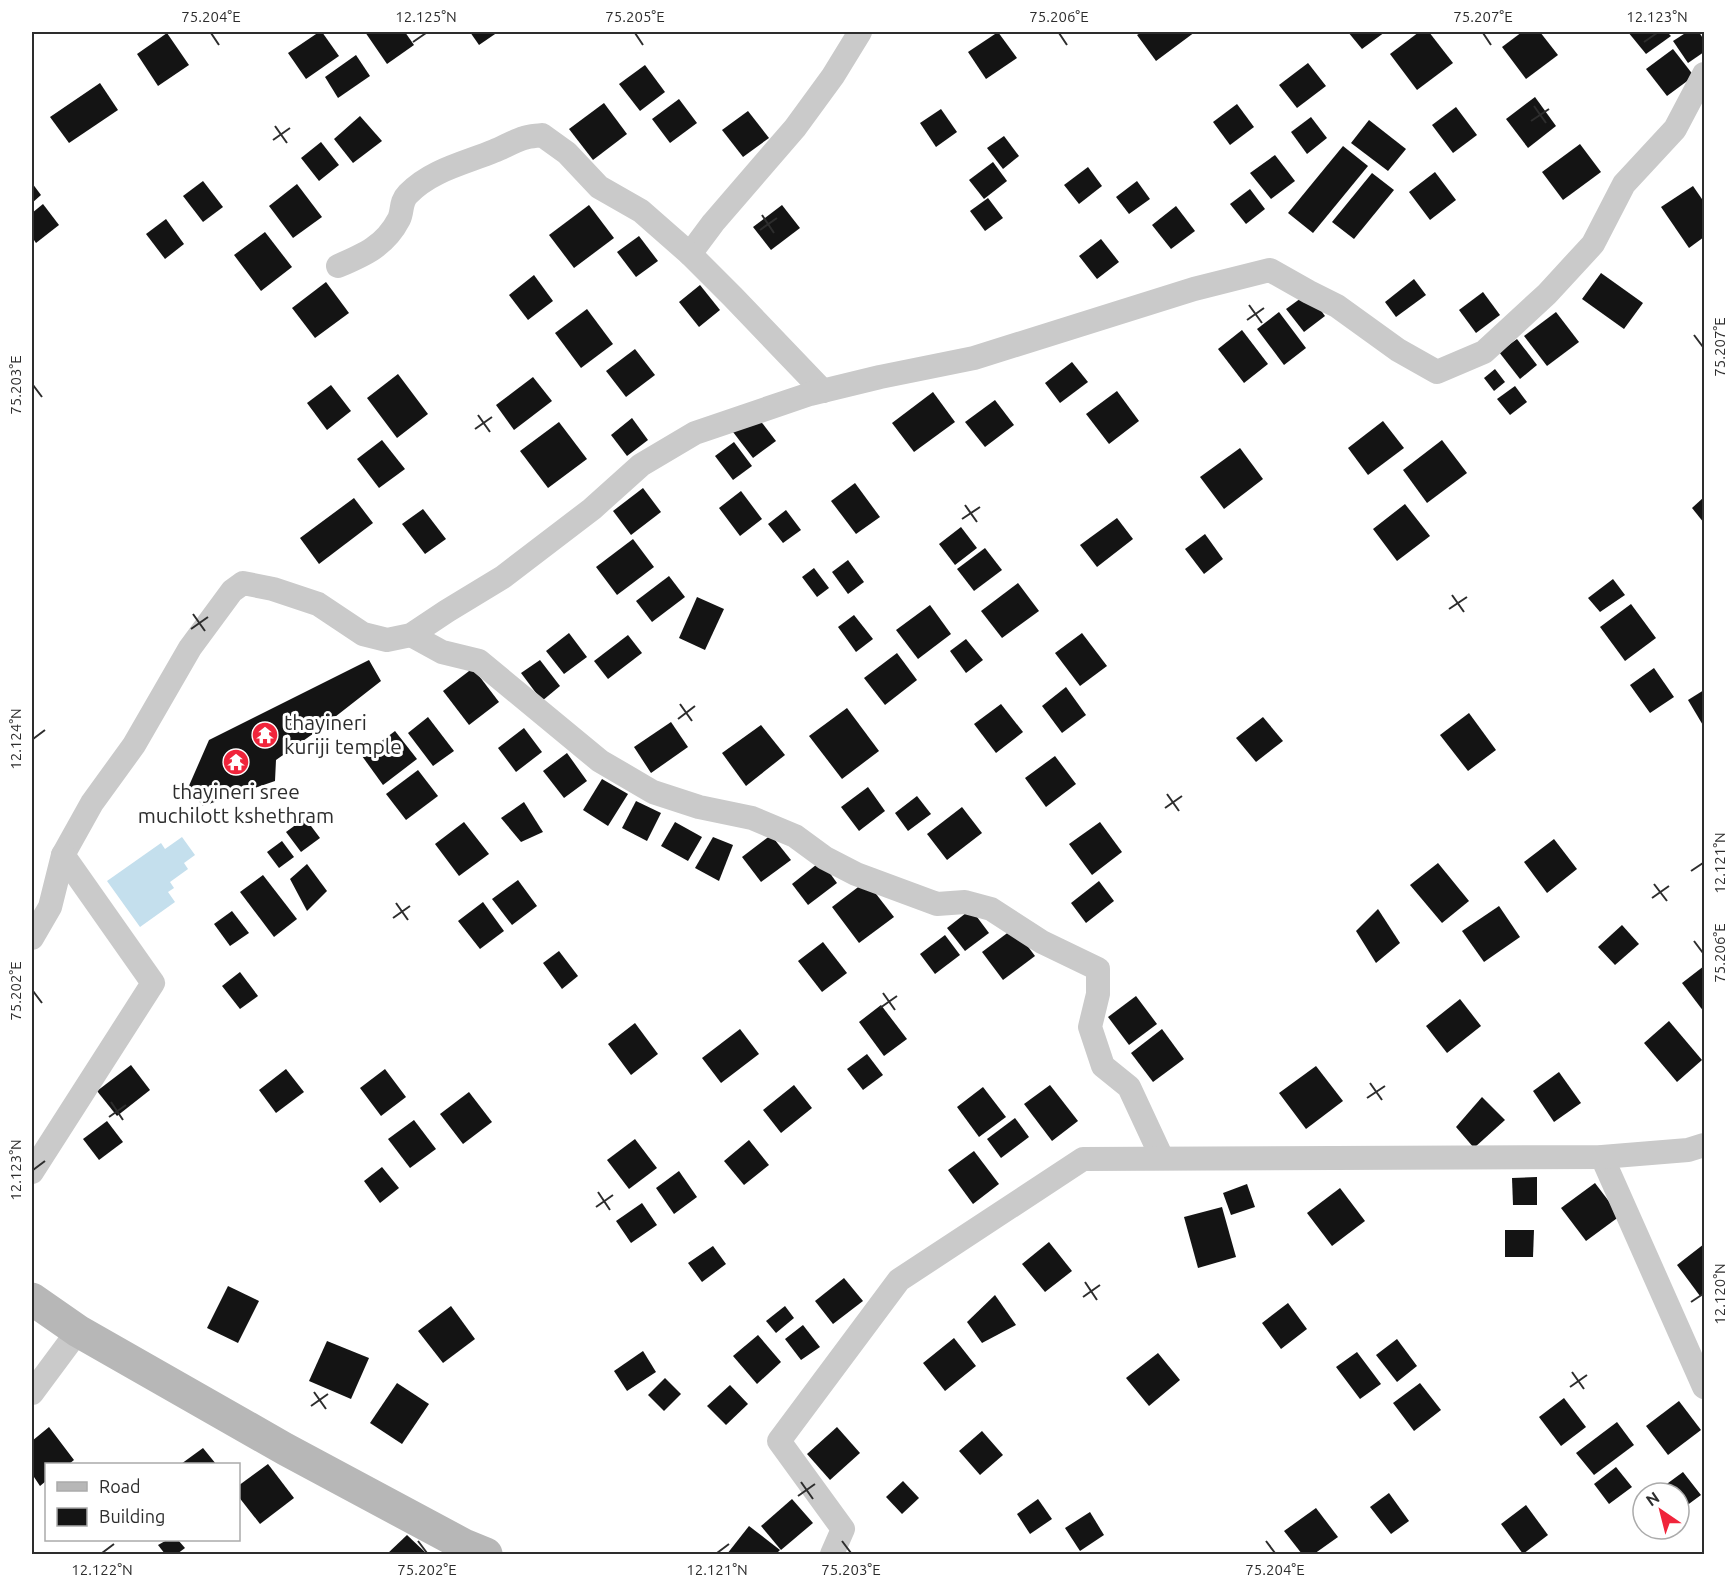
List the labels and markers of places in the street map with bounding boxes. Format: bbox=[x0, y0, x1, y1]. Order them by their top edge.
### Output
place label: thayineri kuriji temple bbox=[284, 710, 402, 758]
temple icon: thayineri kuriji temple bbox=[250, 720, 280, 750]
temple icon: thayineri sree muchilott kshethram bbox=[221, 747, 251, 777]
place label: thayineri sree muchilott kshethram bbox=[138, 779, 334, 827]

